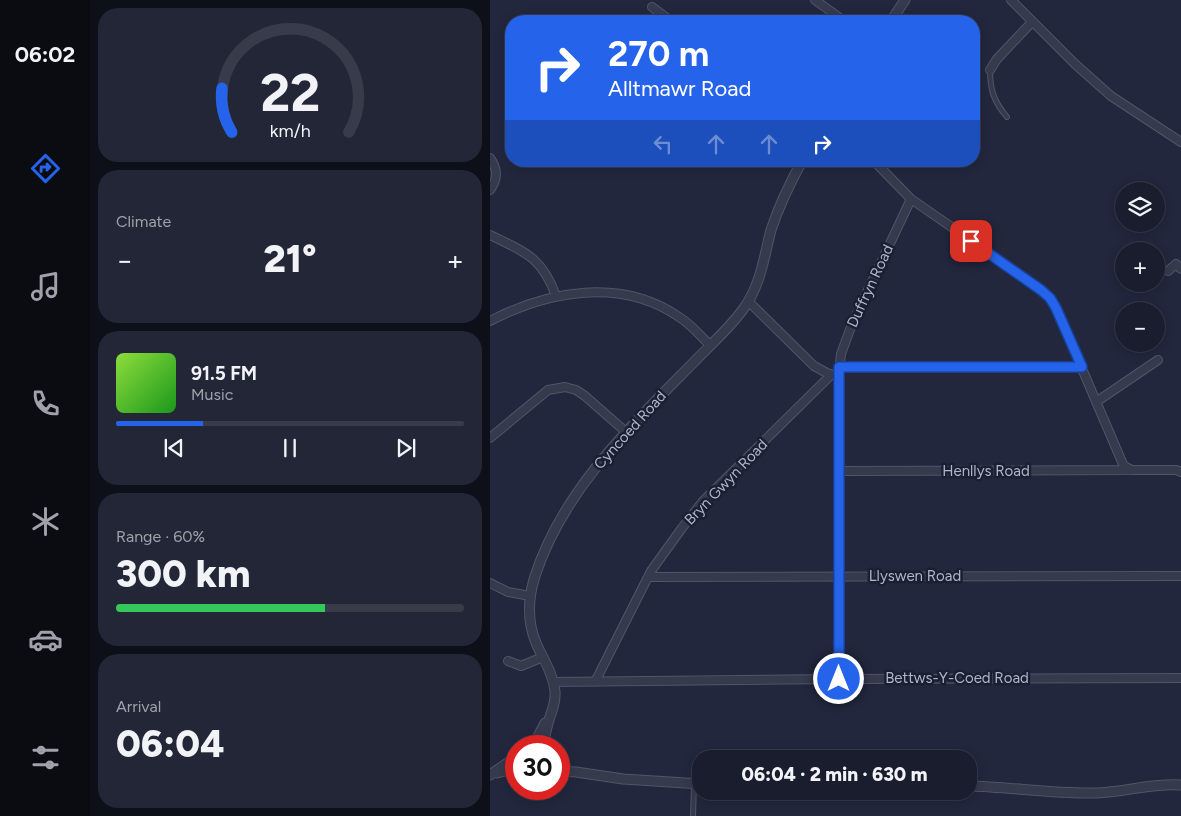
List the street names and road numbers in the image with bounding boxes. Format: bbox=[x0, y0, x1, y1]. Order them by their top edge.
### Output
street label: Duffryn Road bbox=[843, 242, 897, 330]
street label: Cyncoed Road bbox=[590, 387, 670, 473]
street label: Bryn Gwyn Road bbox=[681, 436, 771, 528]
street label: Henllys Road bbox=[942, 462, 1030, 480]
street label: Llyswen Road bbox=[869, 567, 961, 585]
street label: Bettws-Y-Coed Road bbox=[885, 669, 1029, 687]

